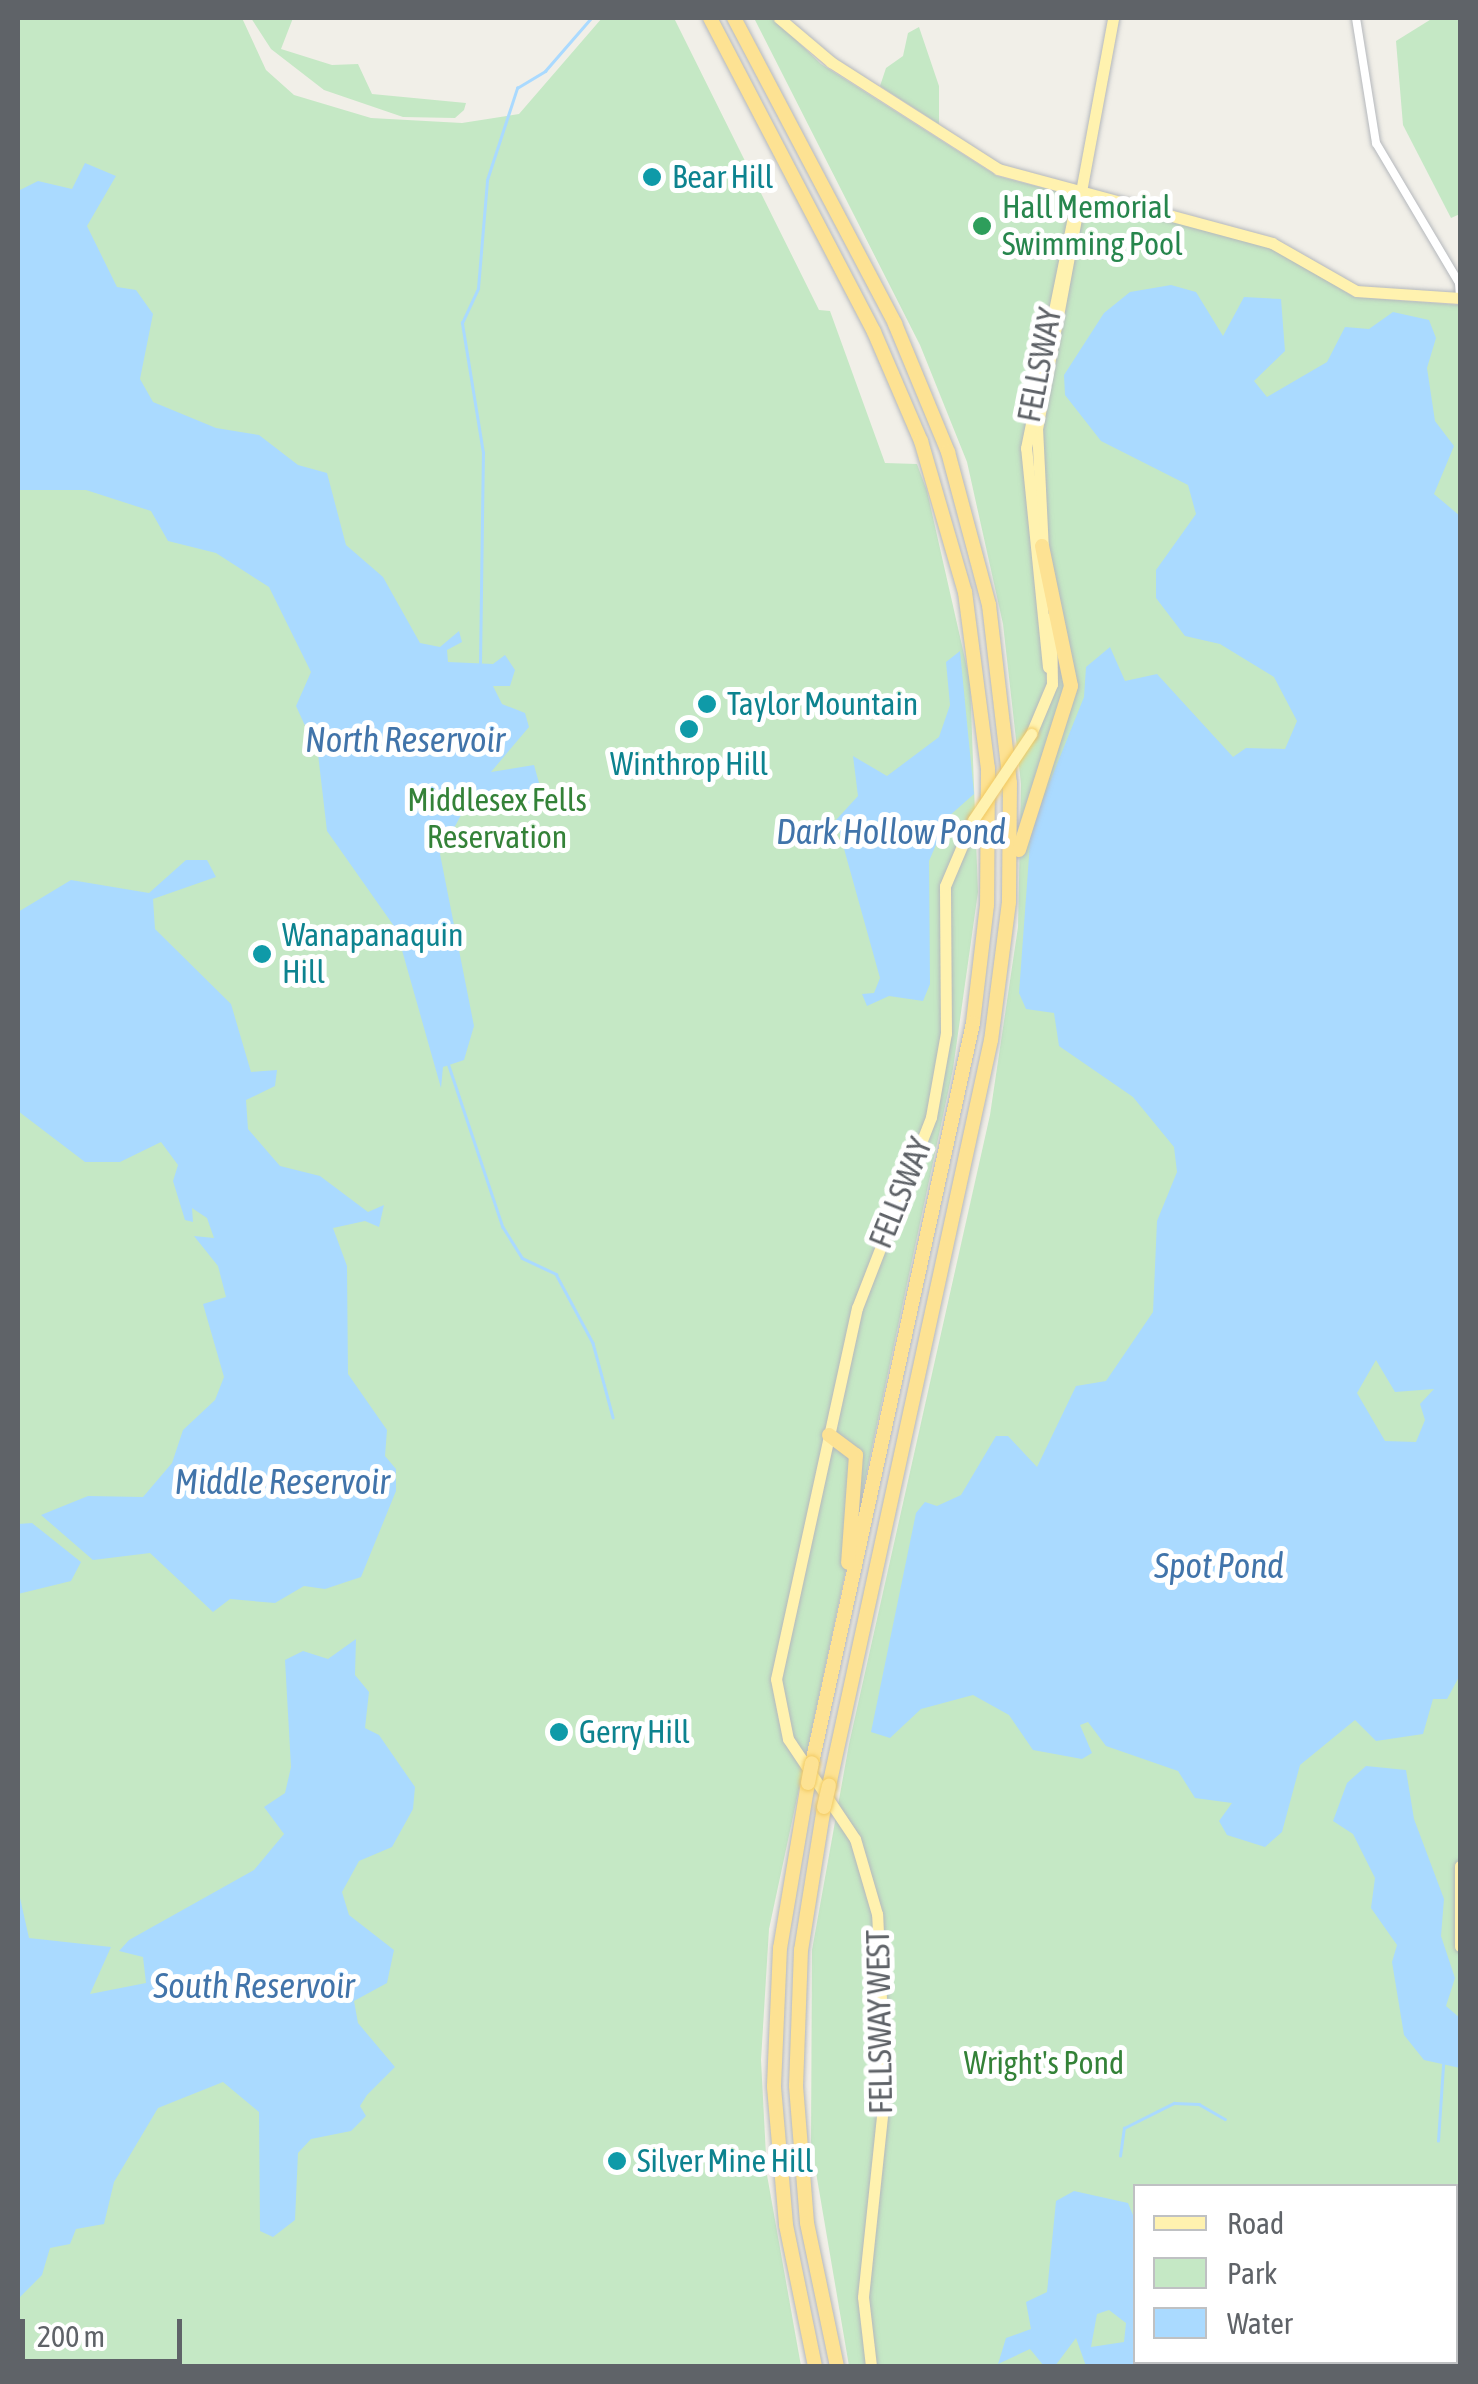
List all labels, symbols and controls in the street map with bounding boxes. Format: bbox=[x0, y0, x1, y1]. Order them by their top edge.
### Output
place label: Bear Hill bbox=[672, 158, 773, 196]
marker: Bear Hill bbox=[641, 166, 663, 188]
place label: Hall Memorial Swimming Pool bbox=[1002, 189, 1183, 264]
marker: Hall Memorial Swimming Pool bbox=[971, 215, 993, 237]
street label: FELLSWAY bbox=[1010, 305, 1070, 425]
place label: Taylor Mountain bbox=[727, 685, 918, 723]
marker: Taylor Mountain bbox=[696, 693, 718, 715]
water label: North Reservoir bbox=[305, 718, 505, 760]
marker: Winthrop Hill bbox=[678, 718, 700, 740]
place label: Winthrop Hill bbox=[610, 745, 768, 783]
park label: Middlesex Fells Reservation bbox=[407, 782, 587, 857]
water label: Dark Hollow Pond bbox=[776, 810, 1006, 852]
place label: Wanapanaquin Hill bbox=[282, 917, 463, 992]
marker: Wanapanaquin Hill bbox=[251, 943, 273, 965]
street label: FELLSWAY bbox=[862, 1132, 940, 1254]
water label: Middle Reservoir bbox=[175, 1460, 389, 1502]
water label: Spot Pond bbox=[1154, 1544, 1284, 1586]
place label: Gerry Hill bbox=[579, 1713, 690, 1751]
marker: Gerry Hill bbox=[548, 1721, 570, 1743]
street label: FELLSWAY WEST bbox=[859, 1930, 901, 2114]
water label: South Reservoir bbox=[154, 1964, 354, 2006]
park label: Wright's Pond bbox=[964, 2044, 1124, 2082]
place label: Silver Mine Hill bbox=[637, 2142, 813, 2180]
marker: Silver Mine Hill bbox=[606, 2150, 628, 2172]
legend bbox=[1133, 2184, 1458, 2364]
text: Road bbox=[1227, 2206, 1284, 2240]
text: Park bbox=[1227, 2256, 1277, 2290]
scale bar bbox=[25, 2299, 188, 2361]
text: Water bbox=[1227, 2306, 1293, 2340]
text: 200 m bbox=[37, 2319, 105, 2353]

